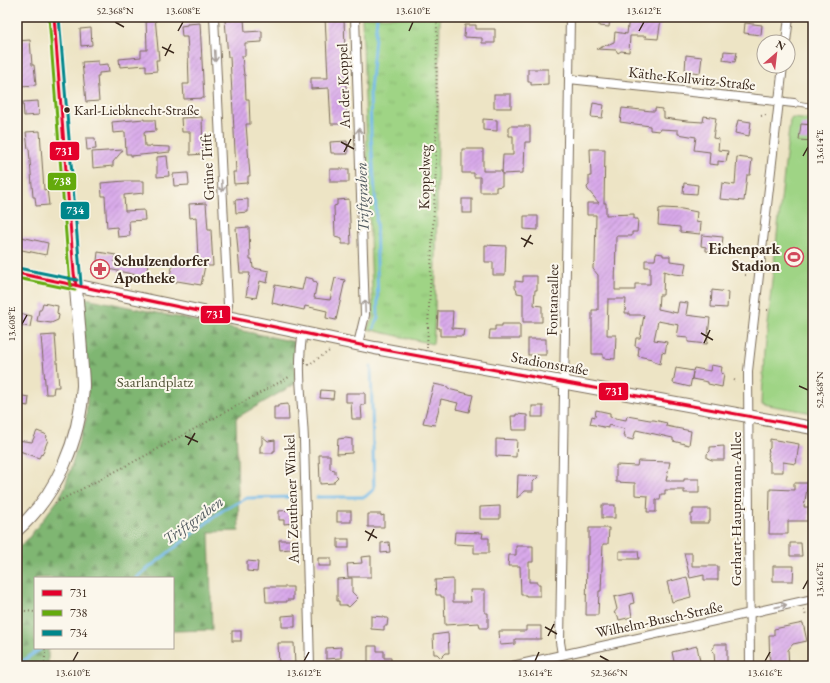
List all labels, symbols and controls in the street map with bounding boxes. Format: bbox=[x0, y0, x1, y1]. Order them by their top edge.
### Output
text: 52.368°N bbox=[96, 4, 134, 17]
text: 13.608°E bbox=[166, 4, 201, 17]
text: 13.610°E bbox=[396, 4, 431, 17]
text: 13.612°E bbox=[627, 4, 662, 17]
north arrow bbox=[756, 34, 796, 74]
text: N bbox=[773, 37, 788, 53]
street label: An der Koppel bbox=[332, 43, 354, 130]
one-way arrow bbox=[212, 49, 219, 62]
street label: Käthe-Kollwitz-Straße bbox=[627, 62, 757, 94]
place label: Karl-Liebknecht-Straße bbox=[74, 101, 200, 119]
marker: Karl-Liebknecht-Straße bbox=[62, 105, 72, 115]
one-way arrow bbox=[355, 128, 363, 141]
text: 13.614°E bbox=[813, 129, 826, 164]
street label: Grüne Trift bbox=[196, 133, 218, 201]
line badge: 731 bbox=[49, 141, 80, 161]
text: 731 bbox=[55, 144, 73, 158]
street label: Koppelweg bbox=[414, 144, 434, 210]
water label: Triftgraben bbox=[350, 162, 374, 232]
line badge: 738 bbox=[47, 172, 77, 191]
text: 738 bbox=[53, 174, 71, 188]
one-way arrow bbox=[218, 179, 226, 192]
line badge: 734 bbox=[60, 201, 90, 220]
text: 734 bbox=[66, 203, 84, 217]
place label: Eichenpark Stadion bbox=[709, 239, 781, 275]
sports icon: Eichenpark Stadion bbox=[783, 246, 805, 268]
place label: Schulzendorfer Apotheke bbox=[113, 251, 210, 287]
pharmacy icon: Schulzendorfer Apotheke bbox=[89, 258, 111, 280]
street label: Fontaneallee bbox=[542, 264, 562, 336]
one-way arrow bbox=[361, 300, 369, 313]
line badge: 731 bbox=[200, 305, 231, 324]
text: 13.608°E bbox=[5, 306, 18, 341]
text: 731 bbox=[206, 307, 224, 321]
street label: Stadionstraße bbox=[510, 347, 590, 379]
text: 52.368°N bbox=[813, 371, 826, 409]
park label: Saarlandplatz bbox=[117, 372, 194, 391]
line badge: 731 bbox=[598, 382, 629, 401]
text: 731 bbox=[605, 384, 623, 398]
street label: Gerhart-Hauptmann-Allee bbox=[726, 432, 745, 586]
street label: Am Zeuthener Winkel bbox=[279, 434, 303, 565]
water label: Triftgraben bbox=[159, 491, 227, 549]
text: 13.616°E bbox=[813, 562, 826, 597]
legend bbox=[34, 577, 174, 649]
text: 731 bbox=[70, 585, 88, 601]
street label: Wilhelm-Busch-Straße bbox=[594, 596, 724, 642]
one-way arrow bbox=[774, 602, 787, 610]
text: 738 bbox=[70, 605, 88, 621]
text: 734 bbox=[70, 625, 88, 641]
text: 13.610°E bbox=[56, 666, 91, 679]
text: 13.612°E bbox=[287, 666, 322, 679]
text: 13.614°E bbox=[518, 666, 553, 679]
text: 52.366°N bbox=[590, 666, 628, 679]
text: 13.616°E bbox=[748, 666, 783, 679]

